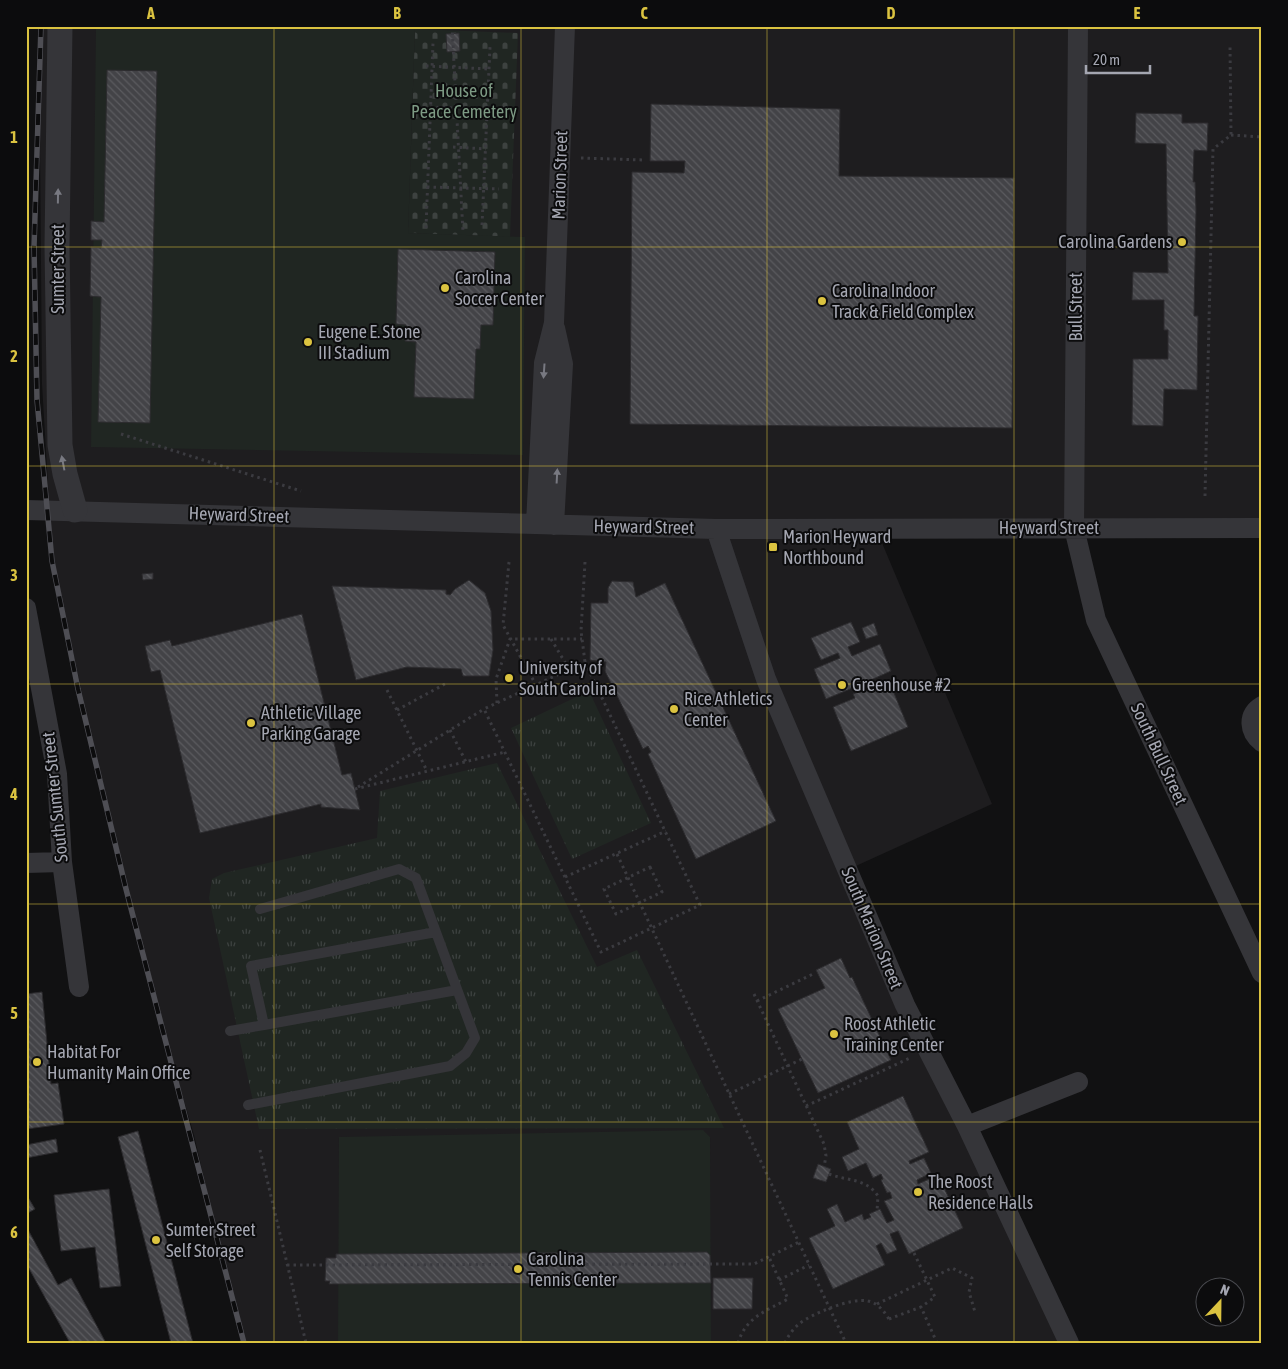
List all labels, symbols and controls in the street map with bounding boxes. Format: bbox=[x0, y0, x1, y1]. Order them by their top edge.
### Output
text: A bbox=[146, 4, 155, 22]
text: B bbox=[393, 4, 401, 22]
text: C bbox=[640, 4, 648, 22]
text: D bbox=[887, 4, 896, 22]
text: E bbox=[1134, 4, 1141, 22]
scale bar bbox=[1086, 42, 1149, 74]
text: 20 m bbox=[1093, 51, 1120, 68]
park label: House of Peace Cemetery bbox=[411, 80, 517, 122]
text: 1 bbox=[10, 128, 18, 146]
street label: Marion Street bbox=[547, 130, 572, 220]
one-way arrow bbox=[54, 188, 62, 204]
street label: Sumter Street bbox=[47, 224, 68, 314]
place label: Carolina Gardens bbox=[1058, 231, 1172, 252]
marker: Carolina Gardens bbox=[1176, 236, 1188, 248]
place label: Carolina Soccer Center bbox=[455, 267, 544, 309]
street label: Bull Street bbox=[1065, 273, 1086, 341]
place label: Carolina Indoor Track & Field Complex bbox=[832, 280, 974, 322]
marker: Carolina Soccer Center bbox=[439, 282, 451, 294]
marker: Carolina Indoor Track & Field Complex bbox=[816, 295, 828, 307]
place label: Eugene E. Stone III Stadium bbox=[318, 321, 421, 363]
marker: Eugene E. Stone III Stadium bbox=[302, 336, 314, 348]
text: 2 bbox=[10, 347, 18, 365]
one-way arrow bbox=[539, 363, 547, 379]
one-way arrow bbox=[58, 455, 66, 471]
one-way arrow bbox=[553, 468, 561, 484]
street label: Heyward Street bbox=[188, 502, 290, 527]
street label: Heyward Street bbox=[594, 515, 694, 538]
street label: Heyward Street bbox=[999, 517, 1099, 538]
place label: Marion Heyward Northbound bbox=[783, 526, 891, 568]
marker: Marion Heyward Northbound bbox=[767, 541, 779, 553]
text: 3 bbox=[10, 566, 18, 584]
place label: University of South Carolina bbox=[519, 657, 616, 699]
marker: University of South Carolina bbox=[503, 672, 515, 684]
place label: Greenhouse #2 bbox=[852, 674, 951, 695]
marker: Greenhouse #2 bbox=[836, 679, 848, 691]
place label: Rice Athletics Center bbox=[684, 688, 772, 730]
street label: South Bull Street bbox=[1127, 700, 1192, 808]
place label: Athletic Village Parking Garage bbox=[261, 702, 361, 744]
marker: Rice Athletics Center bbox=[668, 703, 680, 715]
marker: Athletic Village Parking Garage bbox=[245, 717, 257, 729]
street label: South Sumter Street bbox=[37, 731, 72, 863]
text: 4 bbox=[9, 785, 18, 803]
street label: South Marion Street bbox=[837, 864, 908, 992]
text: 5 bbox=[10, 1004, 18, 1022]
place label: Roost Athletic Training Center bbox=[844, 1013, 944, 1055]
marker: Roost Athletic Training Center bbox=[828, 1028, 840, 1040]
place label: Habitat For Humanity Main Office bbox=[47, 1041, 190, 1083]
marker: Habitat For Humanity Main Office bbox=[31, 1056, 43, 1068]
place label: The Roost Residence Halls bbox=[928, 1171, 1033, 1213]
marker: The Roost Residence Halls bbox=[912, 1186, 924, 1198]
place label: Sumter Street Self Storage bbox=[166, 1219, 256, 1261]
text: 6 bbox=[10, 1223, 18, 1241]
marker: Sumter Street Self Storage bbox=[150, 1234, 162, 1246]
place label: Carolina Tennis Center bbox=[528, 1248, 618, 1290]
marker: Carolina Tennis Center bbox=[512, 1263, 524, 1275]
north arrow bbox=[1196, 1276, 1246, 1326]
text: N bbox=[1218, 1281, 1232, 1299]

